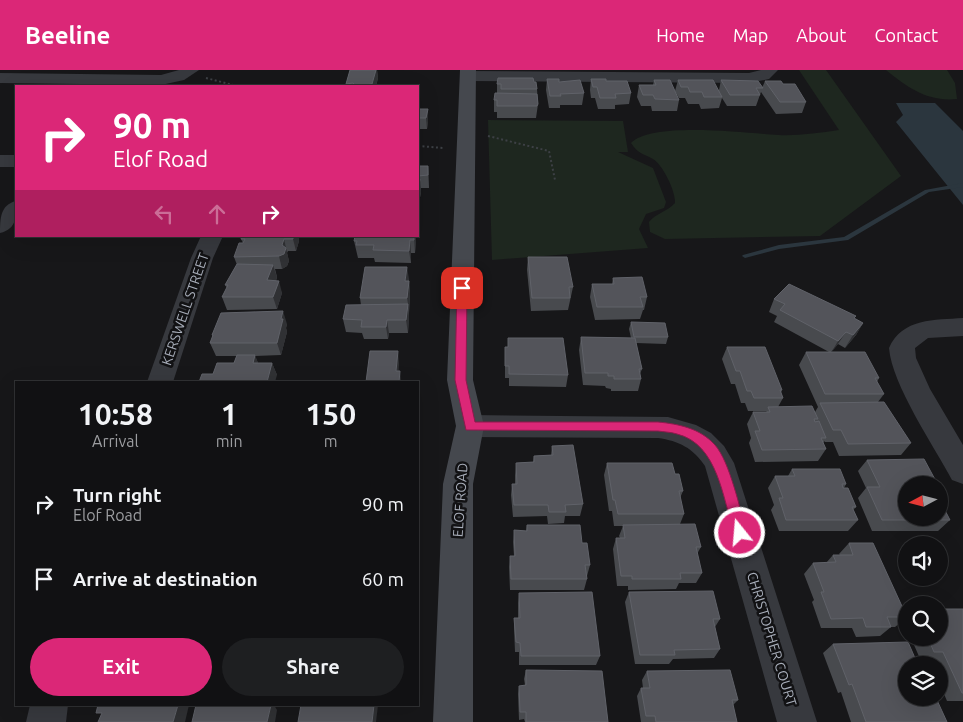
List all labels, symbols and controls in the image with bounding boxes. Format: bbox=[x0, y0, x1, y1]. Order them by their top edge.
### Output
text: Beeline bbox=[25, 22, 110, 49]
text: Home bbox=[656, 25, 705, 45]
text: Map bbox=[733, 25, 768, 45]
text: About bbox=[796, 25, 846, 45]
text: Contact bbox=[874, 25, 938, 45]
icon: right bbox=[30, 105, 95, 170]
text: 90 m bbox=[113, 105, 191, 145]
text: Elof Road bbox=[113, 146, 208, 171]
icon: left bbox=[150, 200, 178, 228]
icon: ahead bbox=[203, 200, 231, 228]
icon: right bbox=[256, 200, 284, 228]
street label: KERSWELL STREET bbox=[158, 250, 212, 367]
pin bbox=[441, 267, 483, 309]
icon: arrive bbox=[448, 274, 476, 302]
text: 10:58 bbox=[78, 397, 153, 431]
text: 1 bbox=[221, 397, 238, 431]
text: 150 bbox=[305, 397, 356, 431]
text: Arrival bbox=[92, 432, 139, 450]
text: min bbox=[216, 432, 243, 450]
text: m bbox=[324, 432, 338, 450]
street label: ELOF ROAD bbox=[449, 462, 471, 538]
north arrow bbox=[898, 476, 948, 526]
map controls bbox=[898, 476, 948, 706]
text: Turn right bbox=[73, 484, 161, 506]
icon: right bbox=[30, 490, 58, 518]
text: 90 m bbox=[362, 493, 404, 515]
text: Elof Road bbox=[73, 506, 142, 524]
position arrow bbox=[713, 506, 765, 558]
button: sound bbox=[898, 536, 948, 586]
icon: arrive bbox=[30, 565, 58, 593]
text: Arrive at destination bbox=[73, 568, 258, 590]
text: 60 m bbox=[362, 568, 404, 590]
street label: CHRISTOPHER COURT bbox=[744, 570, 800, 708]
button: search bbox=[898, 596, 948, 646]
button: Exit bbox=[30, 638, 212, 696]
button: Share bbox=[222, 638, 404, 696]
button: layers bbox=[898, 656, 948, 706]

